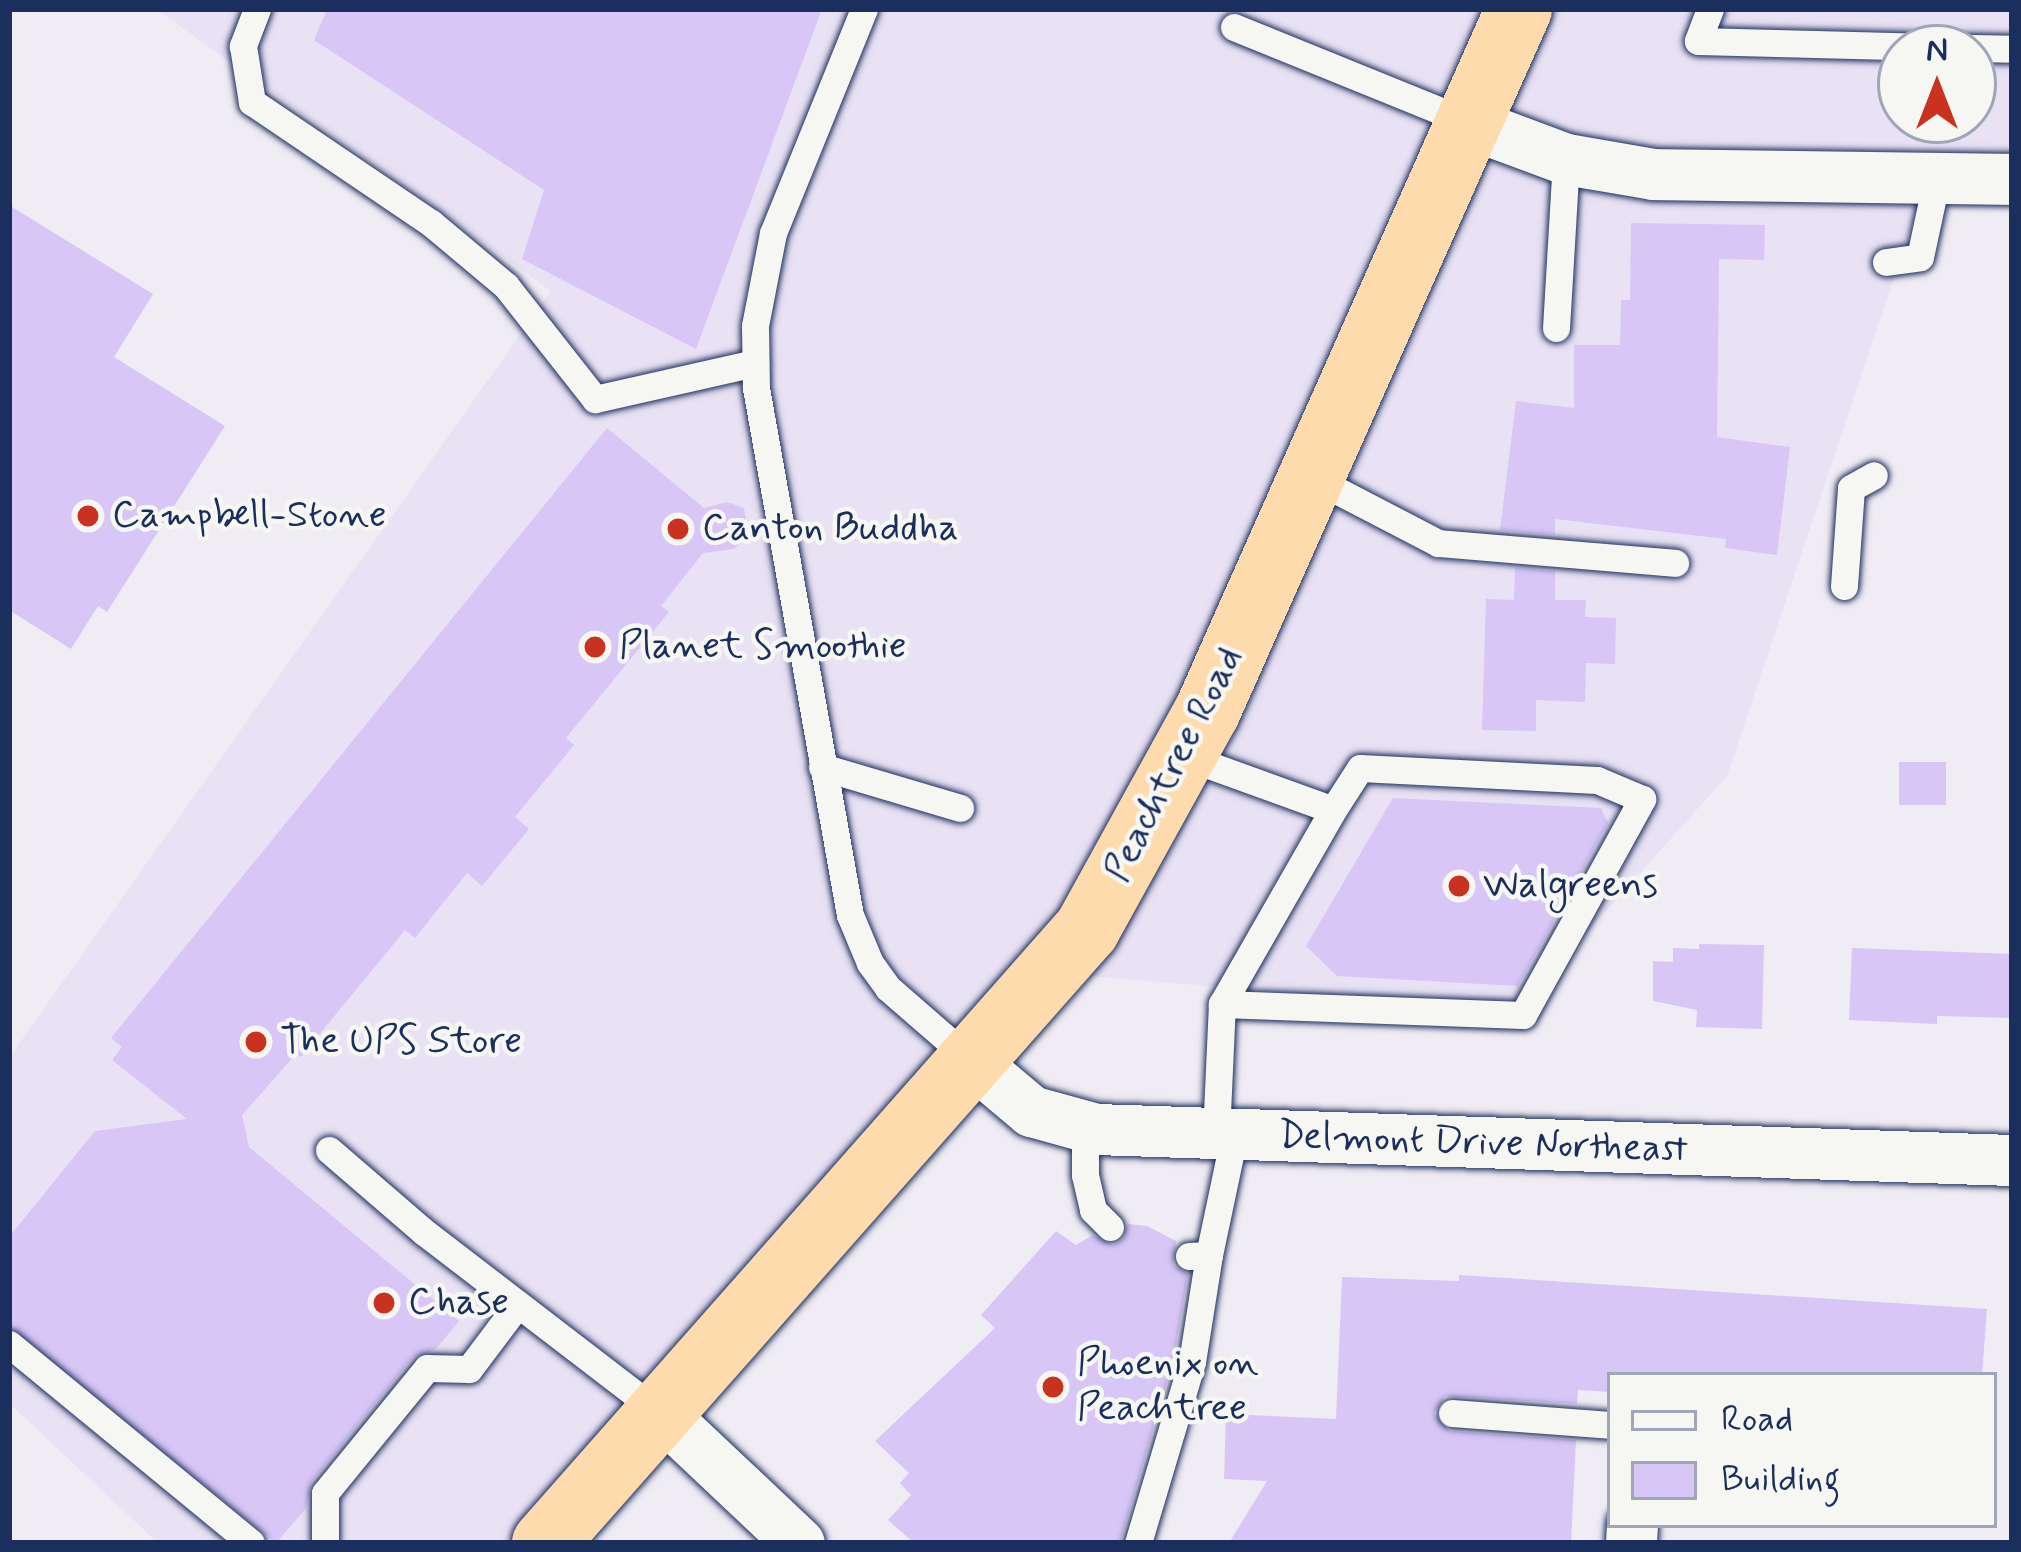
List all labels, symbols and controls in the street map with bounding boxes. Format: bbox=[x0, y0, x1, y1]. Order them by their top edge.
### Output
north arrow bbox=[1877, 24, 1997, 144]
text: N bbox=[1926, 29, 1948, 73]
place label: Campbell-Stone bbox=[112, 493, 387, 539]
marker: Campbell-Stone bbox=[75, 503, 101, 529]
place label: Canton Buddha bbox=[702, 506, 955, 552]
marker: Canton Buddha bbox=[665, 516, 691, 542]
place label: Planet Smoothie bbox=[619, 624, 903, 670]
marker: Planet Smoothie bbox=[582, 634, 608, 660]
street label: Peachtree Road bbox=[1095, 639, 1255, 891]
place label: Walgreens bbox=[1483, 863, 1658, 909]
marker: Walgreens bbox=[1446, 873, 1472, 899]
place label: The UPS Store bbox=[280, 1019, 516, 1065]
marker: The UPS Store bbox=[243, 1029, 269, 1055]
street label: Delmont Drive Northeast bbox=[1278, 1113, 1688, 1175]
place label: Chase bbox=[408, 1280, 509, 1326]
marker: Chase bbox=[371, 1290, 397, 1316]
place label: Phoenix on Peachtree bbox=[1077, 1342, 1249, 1433]
legend bbox=[1607, 1372, 1997, 1528]
marker: Phoenix on Peachtree bbox=[1040, 1374, 1066, 1400]
text: Road bbox=[1721, 1397, 1793, 1444]
text: Building bbox=[1721, 1457, 1840, 1504]

